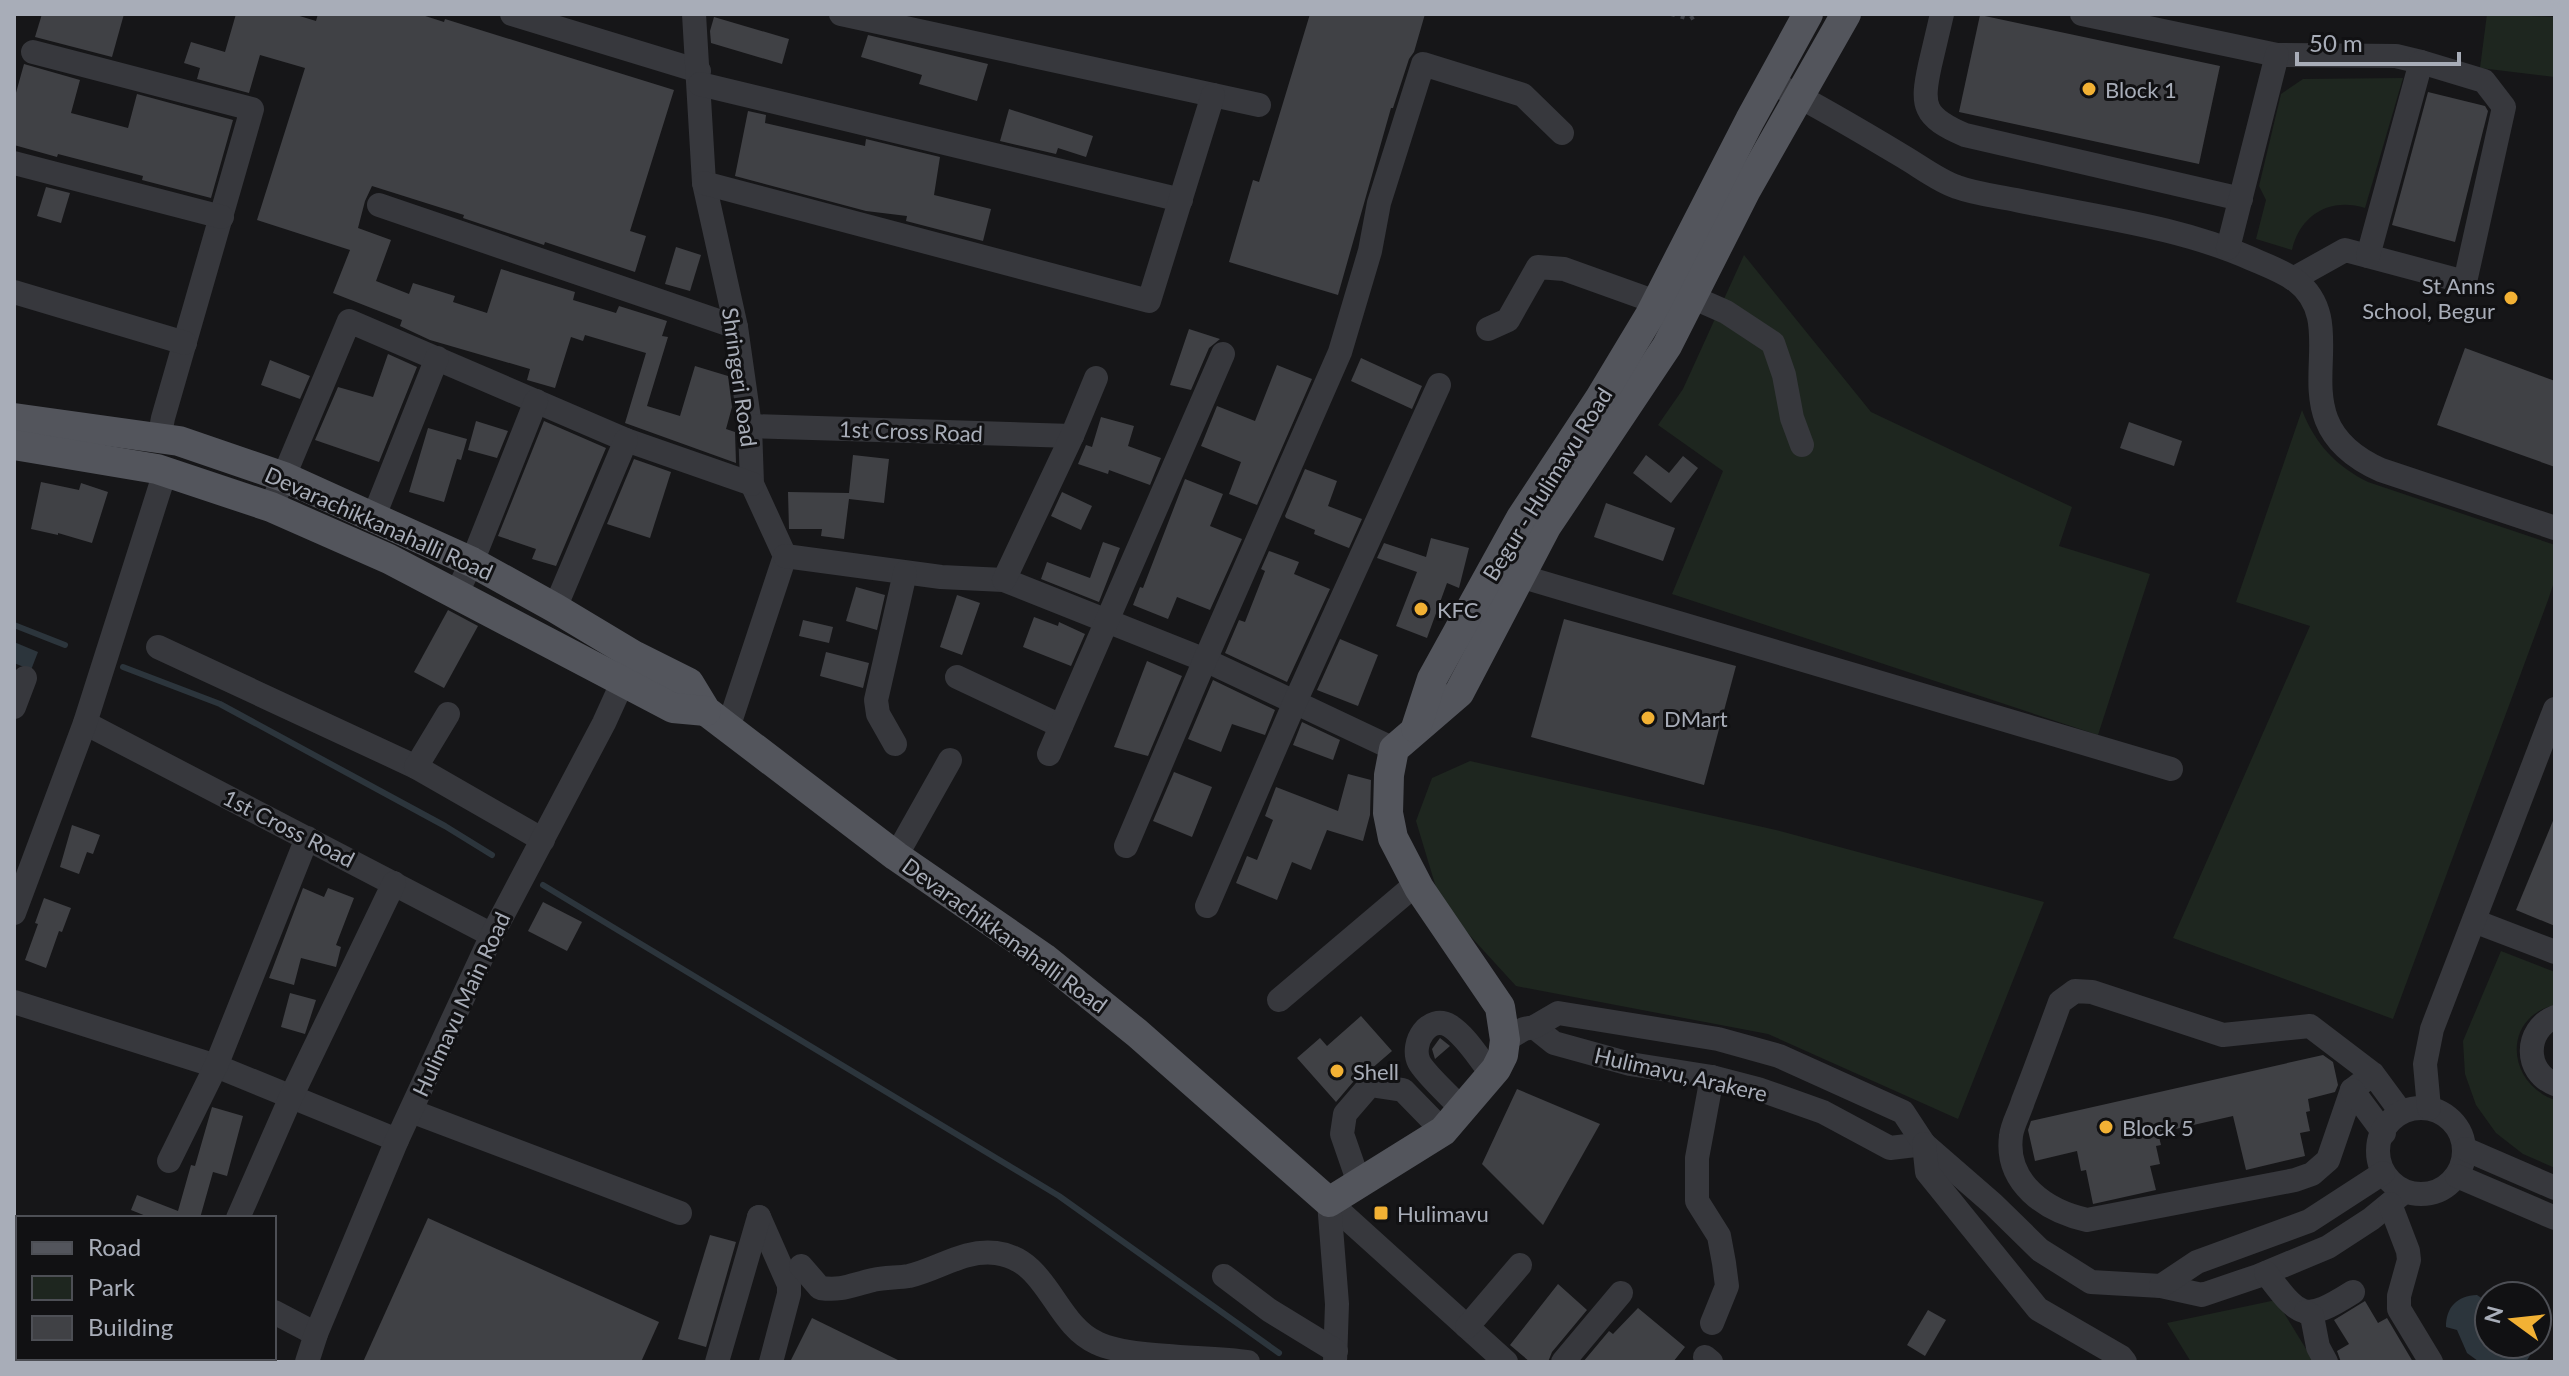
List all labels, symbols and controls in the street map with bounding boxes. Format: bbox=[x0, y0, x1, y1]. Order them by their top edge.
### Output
scale bar bbox=[2297, 16, 2459, 66]
text: 50 m bbox=[2309, 28, 2363, 57]
place label: Block 1 bbox=[2105, 76, 2177, 103]
marker: Block 1 bbox=[2080, 80, 2098, 98]
place label: St Anns School, Begur bbox=[2362, 272, 2495, 324]
marker: St Anns School, Begur bbox=[2502, 289, 2520, 307]
street label: Shringeri Road bbox=[717, 306, 763, 448]
street label: Begur - Hulimavu Road bbox=[1477, 382, 1617, 586]
street label: 1st Cross Road bbox=[839, 415, 983, 447]
street label: Devarachikkanahalli Road bbox=[261, 461, 497, 585]
place label: KFC bbox=[1437, 596, 1479, 623]
marker: KFC bbox=[1412, 600, 1430, 618]
place label: DMart bbox=[1664, 705, 1728, 732]
marker: DMart bbox=[1639, 709, 1657, 727]
street label: 1st Cross Road bbox=[219, 783, 359, 873]
street label: Devarachikkanahalli Road bbox=[897, 852, 1113, 1018]
street label: Hulimavu Main Road bbox=[406, 907, 516, 1101]
street label: Hulimavu, Arakere bbox=[1592, 1041, 1770, 1107]
place label: Shell bbox=[1353, 1058, 1399, 1085]
marker: Shell bbox=[1328, 1062, 1346, 1080]
place label: Block 5 bbox=[2122, 1114, 2194, 1141]
marker: Block 5 bbox=[2097, 1118, 2115, 1136]
place label: Hulimavu bbox=[1397, 1200, 1489, 1227]
marker: Hulimavu bbox=[1372, 1204, 1390, 1222]
legend bbox=[16, 1216, 276, 1360]
text: Road bbox=[88, 1232, 141, 1261]
text: Park bbox=[88, 1272, 136, 1301]
north arrow bbox=[2473, 1280, 2553, 1360]
text: N bbox=[2478, 1303, 2508, 1326]
text: Building bbox=[88, 1312, 173, 1341]

